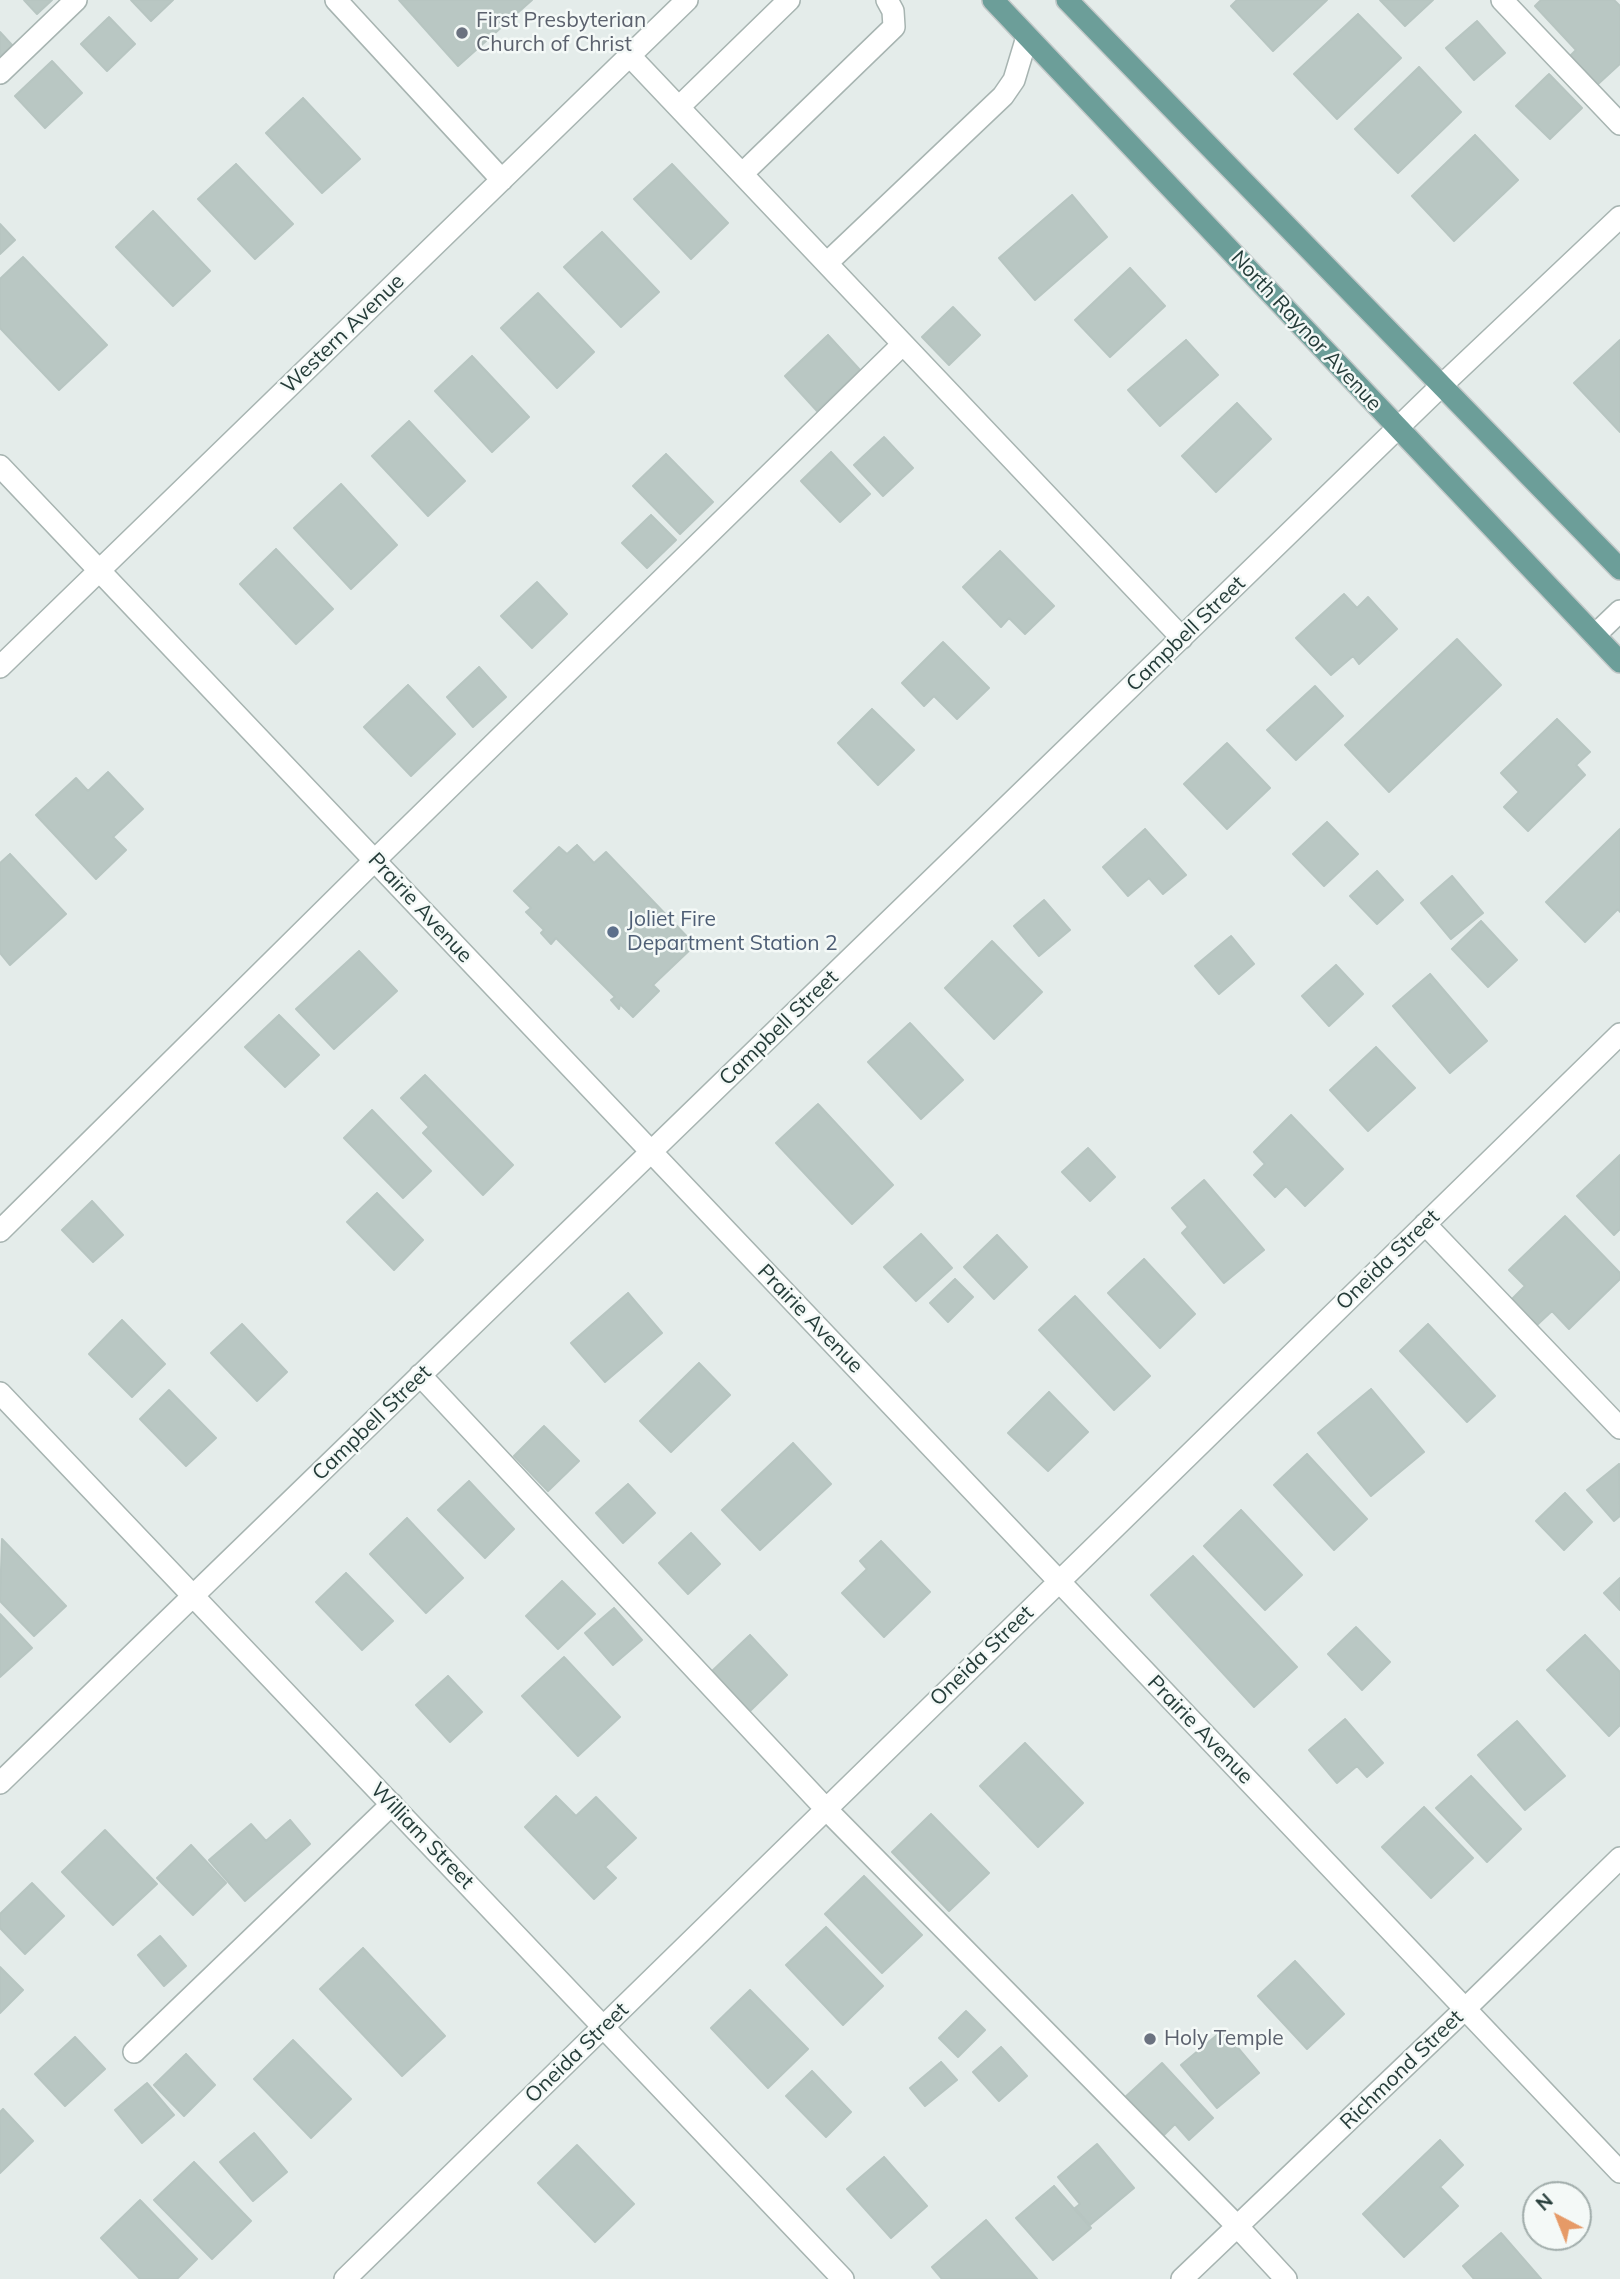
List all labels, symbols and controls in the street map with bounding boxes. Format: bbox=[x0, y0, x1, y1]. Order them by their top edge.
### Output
place label: First Presbyterian Church of Christ bbox=[476, 8, 646, 58]
marker: First Presbyterian Church of Christ bbox=[454, 25, 470, 41]
street label: North Raynor Avenue bbox=[1225, 246, 1387, 416]
street label: Western Avenue bbox=[276, 269, 410, 399]
street label: Campbell Street bbox=[1121, 571, 1251, 697]
street label: Prairie Avenue bbox=[363, 848, 477, 968]
place label: Joliet Fire Department Station 2 bbox=[627, 907, 838, 957]
marker: Joliet Fire Department Station 2 bbox=[605, 924, 621, 940]
street label: Campbell Street bbox=[714, 965, 844, 1091]
street label: Oneida Street bbox=[1331, 1205, 1445, 1315]
street label: Prairie Avenue bbox=[752, 1259, 868, 1379]
street label: Campbell Street bbox=[307, 1360, 437, 1486]
street label: Oneida Street bbox=[925, 1601, 1039, 1711]
street label: Prairie Avenue bbox=[1142, 1670, 1258, 1790]
street label: William Street bbox=[365, 1778, 479, 1894]
street label: Oneida Street bbox=[520, 1998, 634, 2108]
street label: Richmond Street bbox=[1335, 2005, 1469, 2135]
place label: Holy Temple bbox=[1164, 2026, 1284, 2052]
marker: Holy Temple bbox=[1142, 2031, 1158, 2047]
north arrow bbox=[1522, 2181, 1592, 2251]
text: N bbox=[1531, 2188, 1558, 2216]

